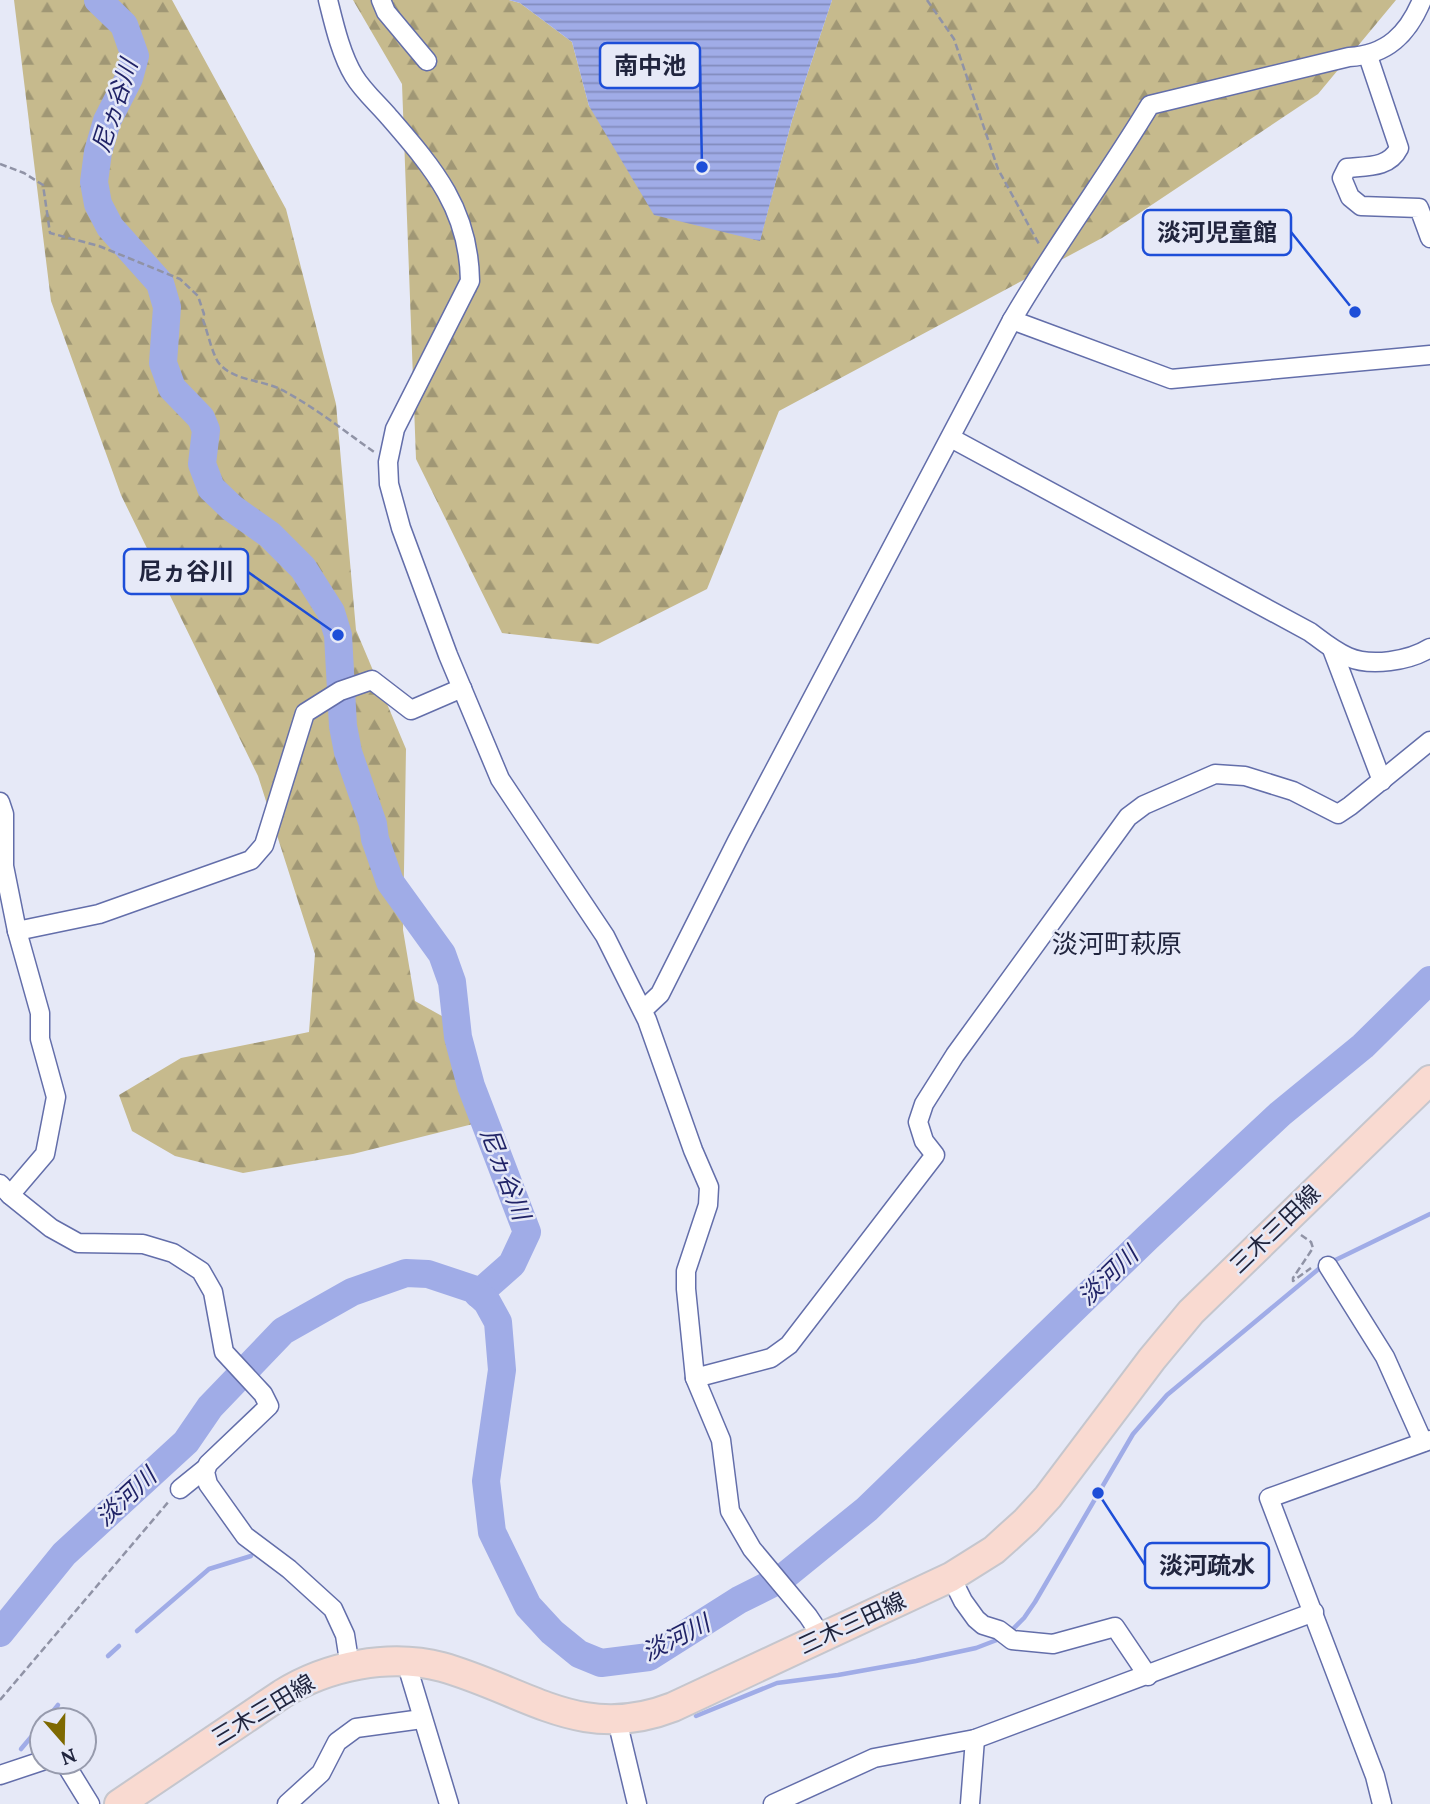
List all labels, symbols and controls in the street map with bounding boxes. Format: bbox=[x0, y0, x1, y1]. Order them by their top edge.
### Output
callout: 南中池 bbox=[600, 43, 700, 88]
text: 南中池 bbox=[614, 50, 686, 81]
water label: 尼ヵ谷川 bbox=[85, 53, 145, 156]
callout: 淡河児童館 bbox=[1143, 210, 1291, 255]
text: 淡河児童館 bbox=[1157, 217, 1277, 248]
callout: 尼ヵ谷川 bbox=[124, 549, 248, 594]
text: 尼ヵ谷川 bbox=[138, 556, 234, 587]
district label: 淡河町萩原 bbox=[1052, 927, 1182, 960]
water label: 尼ヵ谷川 bbox=[474, 1123, 538, 1227]
street label: 三木三田線 bbox=[1223, 1178, 1326, 1279]
water label: 淡河川 bbox=[1071, 1237, 1146, 1312]
water label: 淡河川 bbox=[89, 1459, 165, 1533]
callout: 淡河疏水 bbox=[1145, 1543, 1269, 1588]
text: 淡河疏水 bbox=[1159, 1550, 1255, 1581]
street label: 三木三田線 bbox=[794, 1585, 910, 1660]
water label: 淡河川 bbox=[637, 1606, 718, 1668]
street label: 三木三田線 bbox=[206, 1668, 319, 1752]
north arrow bbox=[28, 1706, 98, 1776]
text: N bbox=[58, 1743, 80, 1771]

